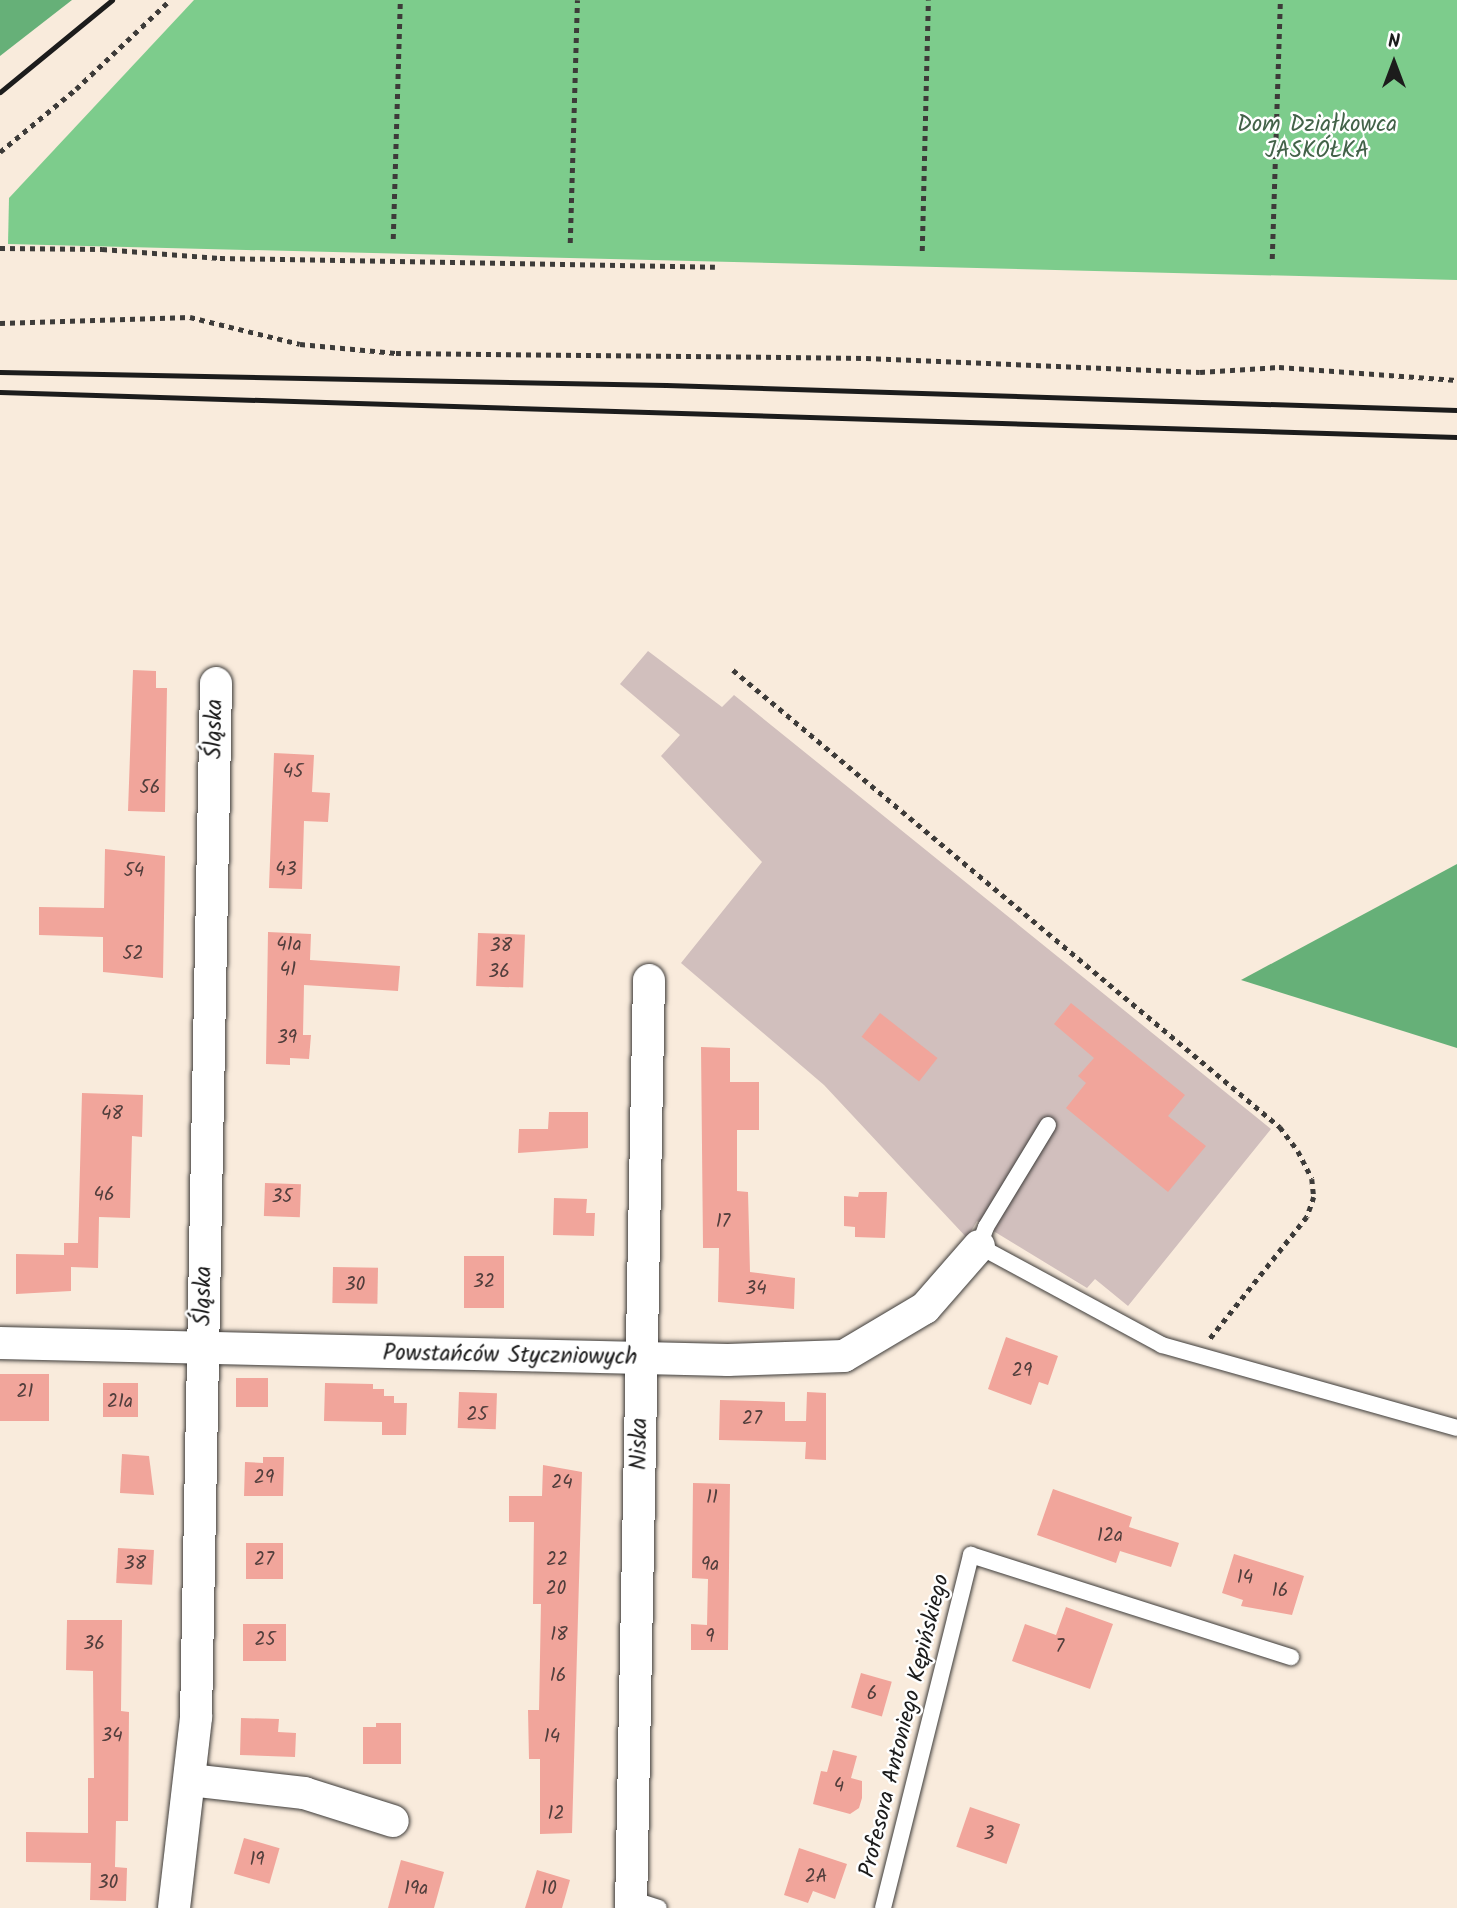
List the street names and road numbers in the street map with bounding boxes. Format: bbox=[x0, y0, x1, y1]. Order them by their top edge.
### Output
street label: Śląska bbox=[201, 699, 229, 759]
street label: Śląska bbox=[190, 1266, 218, 1326]
street label: Powstańców Styczniowych bbox=[382, 1340, 638, 1372]
street label: Niska bbox=[626, 1418, 654, 1470]
street label: Profesora Antoniego Kępińskiego bbox=[854, 1571, 956, 1881]

